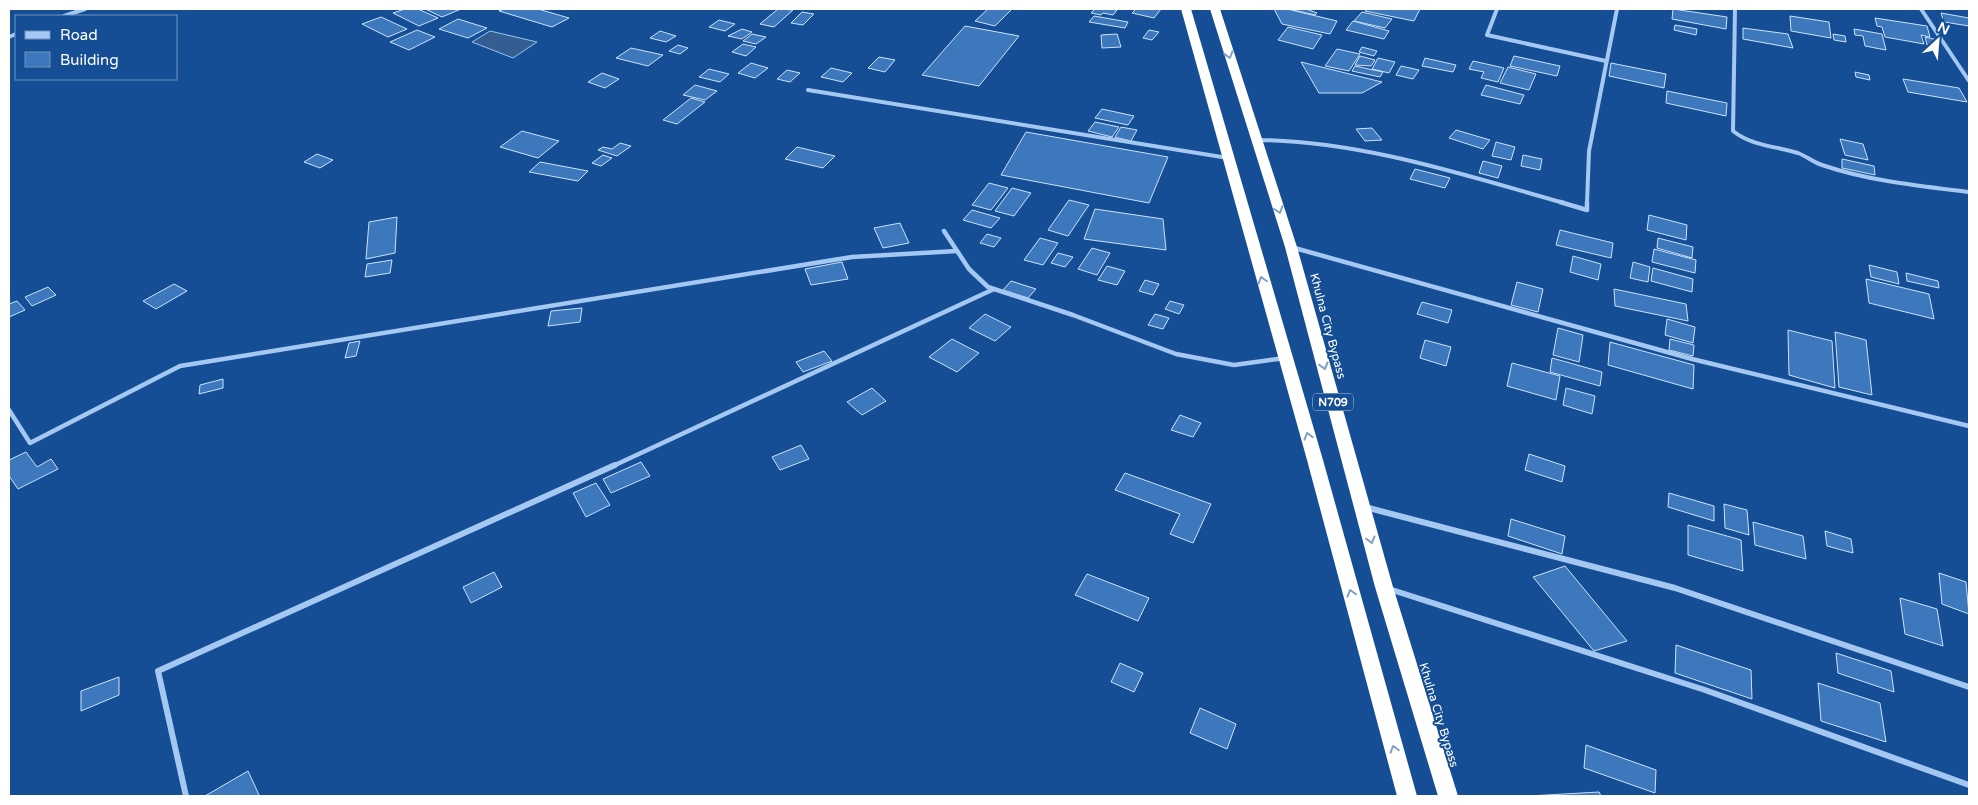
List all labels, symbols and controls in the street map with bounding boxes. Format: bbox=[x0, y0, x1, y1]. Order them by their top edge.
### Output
legend bbox=[15, 15, 178, 80]
north arrow bbox=[1913, 15, 1963, 65]
text: N bbox=[1935, 19, 1952, 39]
text: Road bbox=[60, 26, 98, 44]
text: Building bbox=[60, 51, 119, 69]
one-way arrow bbox=[1224, 51, 1234, 59]
one-way arrow bbox=[1273, 205, 1283, 214]
street label: Khulna City Bypass bbox=[1307, 272, 1349, 381]
one-way arrow bbox=[1258, 276, 1268, 284]
one-way arrow bbox=[1318, 362, 1328, 370]
road number: N709 bbox=[1313, 394, 1353, 411]
one-way arrow bbox=[1303, 432, 1313, 440]
one-way arrow bbox=[1365, 535, 1376, 544]
one-way arrow bbox=[1346, 589, 1356, 597]
street label: Khulna City Bypass bbox=[1416, 661, 1462, 769]
one-way arrow bbox=[1389, 746, 1399, 754]

